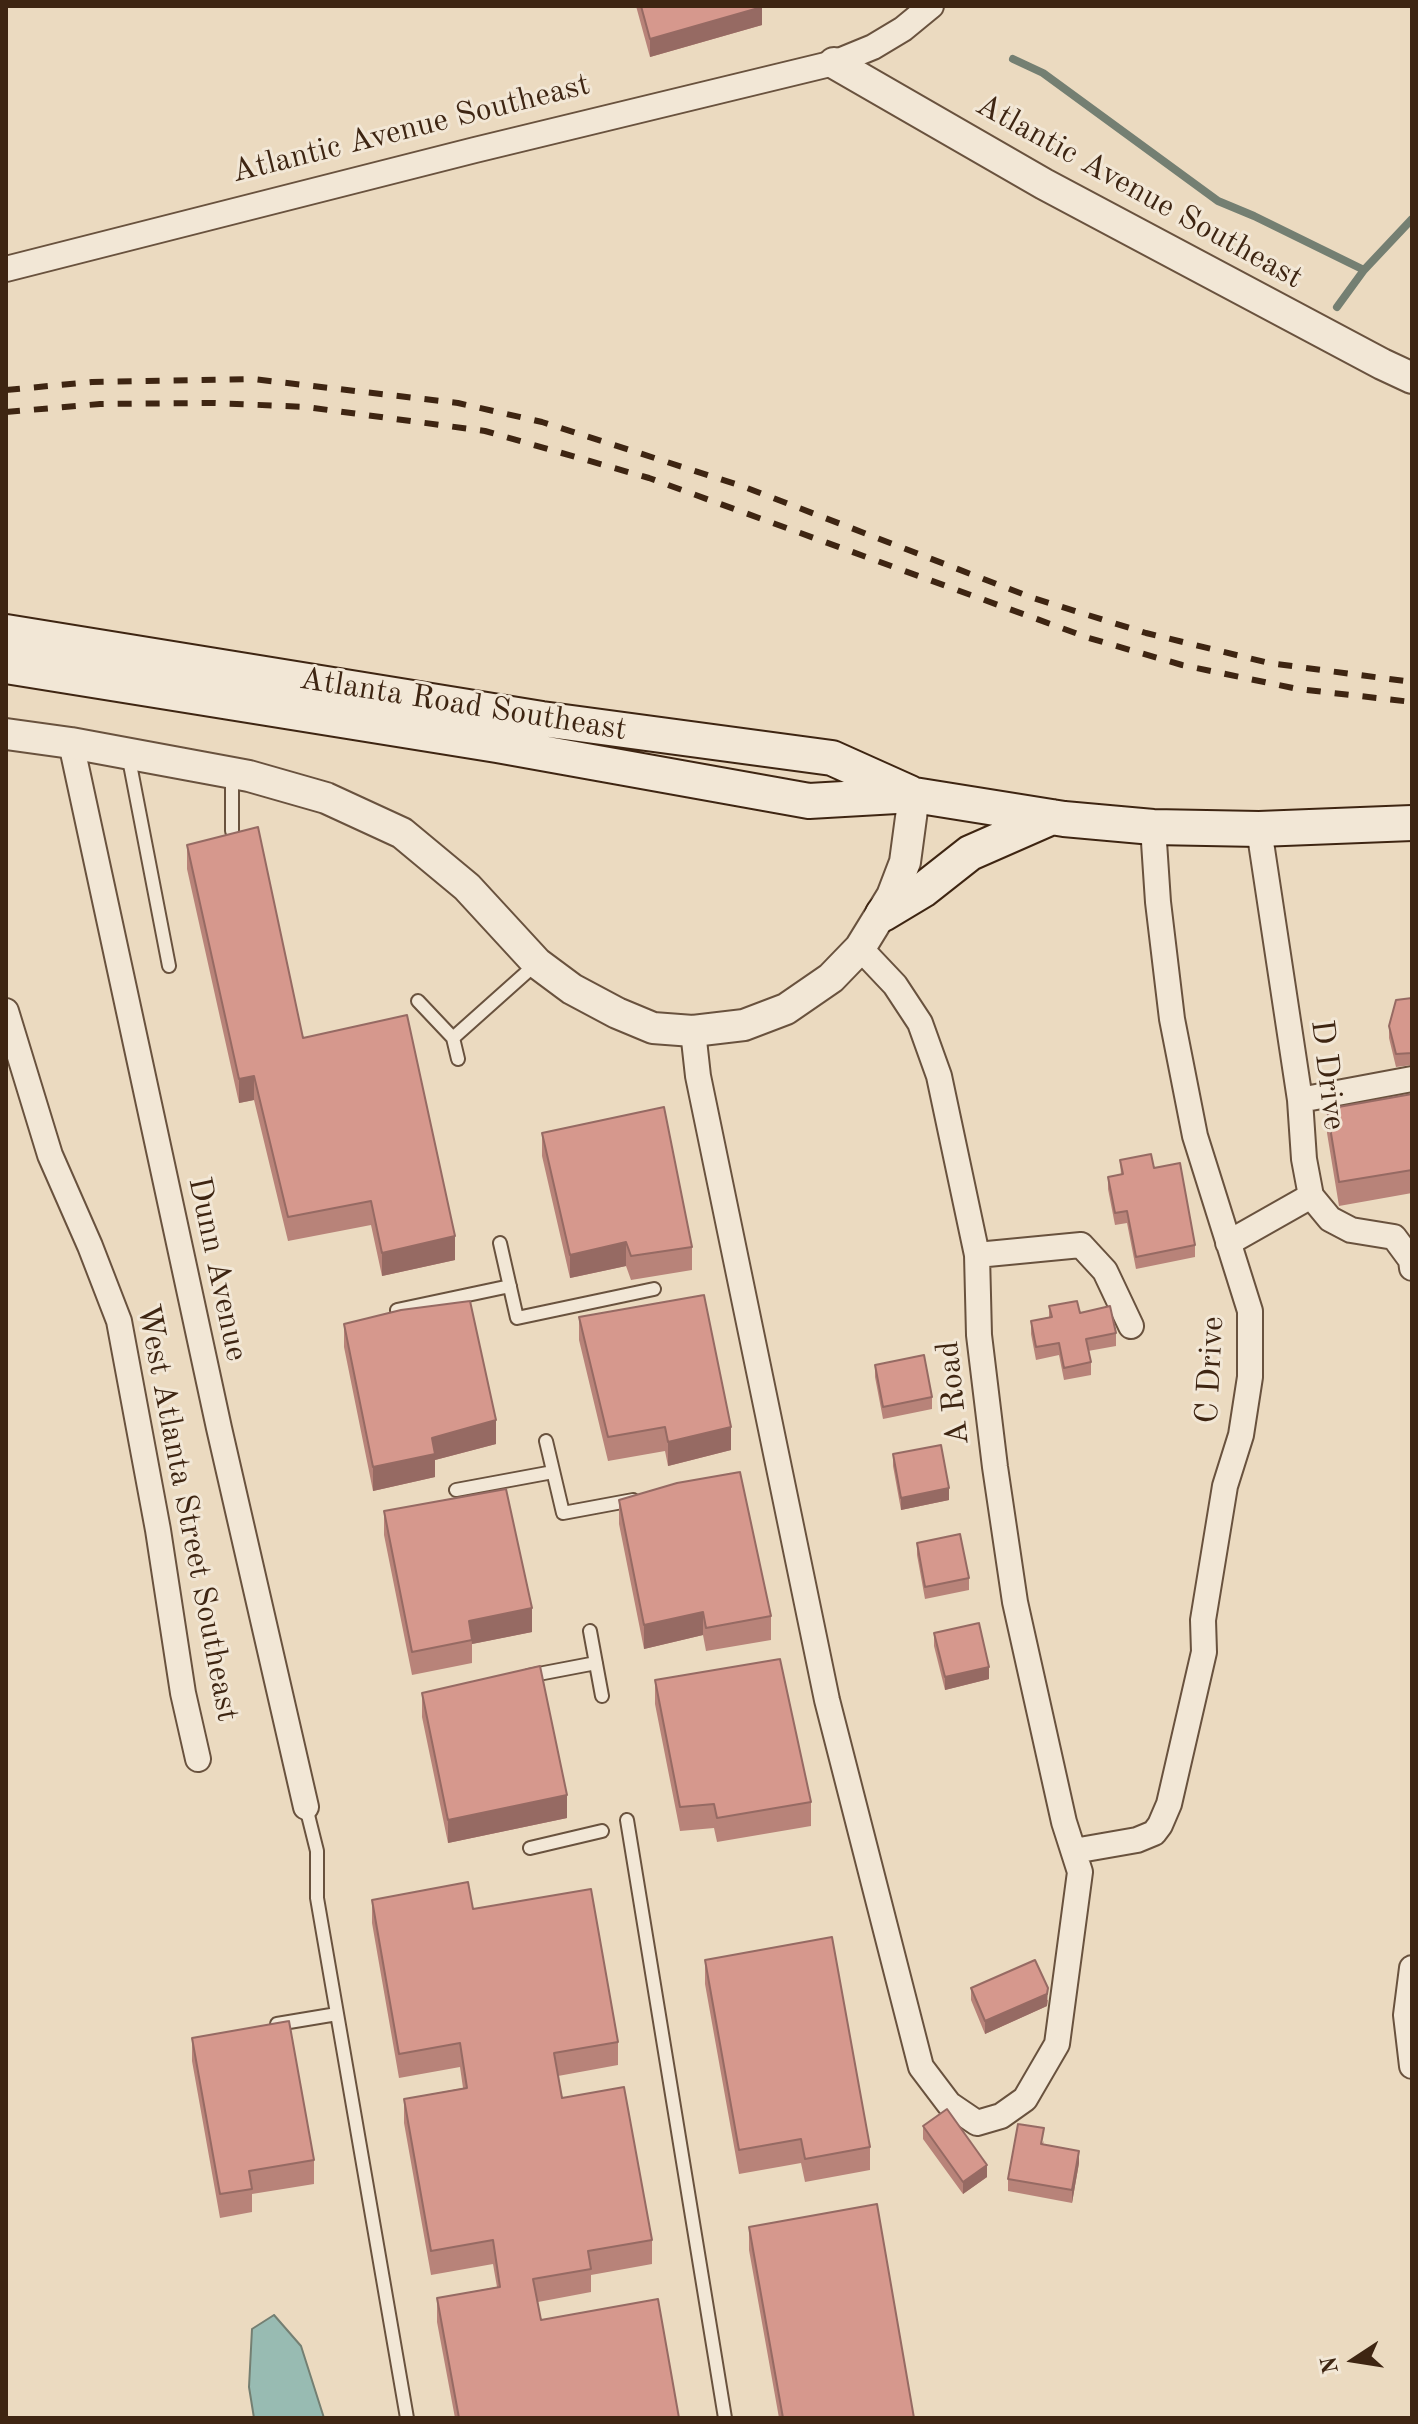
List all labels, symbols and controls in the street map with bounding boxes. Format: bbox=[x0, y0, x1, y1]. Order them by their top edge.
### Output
street label: Atlantic Avenue Southeast bbox=[228, 66, 594, 192]
street label: Atlantic Avenue Southeast bbox=[969, 86, 1309, 298]
street label: Atlanta Road Southeast bbox=[297, 660, 629, 750]
street label: D Drive bbox=[1301, 1018, 1353, 1132]
street label: Dunn Avenue bbox=[179, 1173, 255, 1365]
street label: West Atlanta Street Southeast bbox=[128, 1301, 246, 1725]
street label: C Drive bbox=[1189, 1315, 1233, 1425]
street label: A Road bbox=[929, 1339, 979, 1447]
north arrow bbox=[1314, 2320, 1394, 2400]
text: N bbox=[1318, 2354, 1343, 2375]

